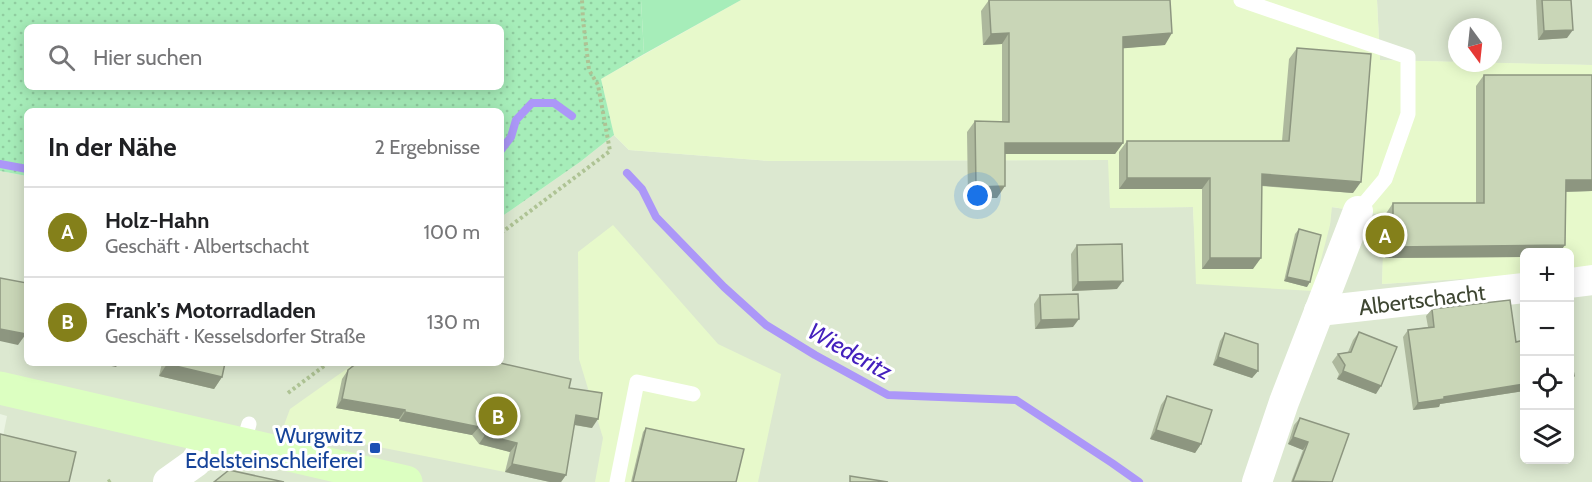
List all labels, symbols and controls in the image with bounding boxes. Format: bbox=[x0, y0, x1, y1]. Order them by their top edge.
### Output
north arrow bbox=[1448, 18, 1502, 72]
search box bbox=[24, 24, 504, 90]
icon: search bbox=[45, 41, 78, 74]
text: Hier suchen bbox=[93, 44, 202, 71]
text: In der Nähe bbox=[48, 131, 177, 163]
text: 2 Ergebnisse bbox=[374, 135, 480, 159]
your location bbox=[963, 181, 992, 210]
text: Holz-Hahn bbox=[105, 207, 209, 234]
pin: A bbox=[1366, 212, 1404, 258]
text: A bbox=[61, 220, 74, 244]
text: 100 m bbox=[424, 220, 480, 244]
text: Geschäft · Albertschacht bbox=[105, 234, 309, 258]
map controls bbox=[1520, 248, 1574, 464]
button: + bbox=[1520, 248, 1574, 302]
street label: Albertschacht bbox=[1357, 279, 1487, 321]
text: Frank's Motorradladen bbox=[105, 297, 316, 324]
button: − bbox=[1520, 302, 1574, 356]
text: B bbox=[61, 310, 74, 334]
text: 130 m bbox=[427, 310, 480, 334]
water label: Wiederitz bbox=[803, 316, 898, 386]
text: Geschäft · Kesselsdorfer Straße bbox=[105, 324, 366, 348]
button: locate bbox=[1520, 356, 1574, 410]
pin: B bbox=[478, 394, 518, 438]
button: layers bbox=[1520, 410, 1574, 464]
place label: Wurgwitz Edelsteinschleiferei bbox=[185, 422, 363, 474]
marker: Wurgwitz Edelsteinschleiferei bbox=[368, 441, 382, 455]

